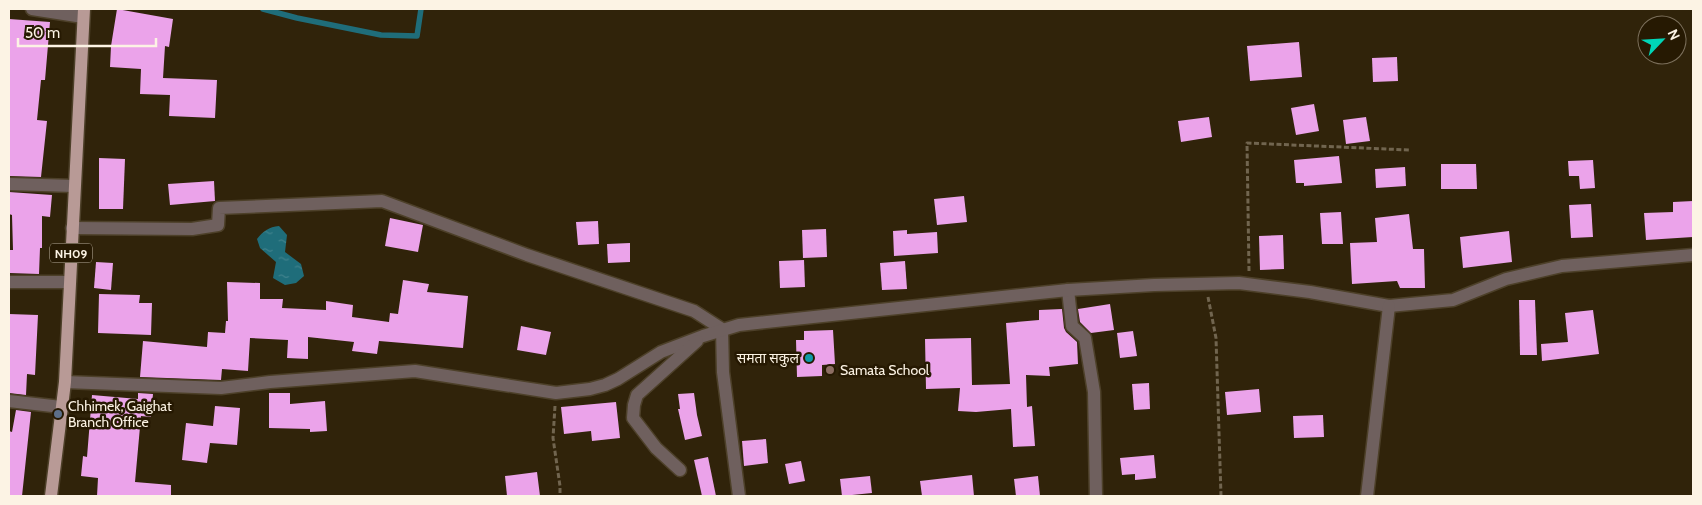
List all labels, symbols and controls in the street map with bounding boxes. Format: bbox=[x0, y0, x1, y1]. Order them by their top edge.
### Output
scale bar bbox=[18, 15, 155, 47]
north arrow bbox=[1637, 15, 1687, 65]
text: 50 m bbox=[25, 24, 60, 42]
text: N bbox=[1664, 26, 1684, 43]
road number: NH09 bbox=[50, 244, 92, 262]
place label: समता सकुल bbox=[737, 349, 799, 368]
marker: समता सकुल bbox=[803, 352, 815, 364]
place label: Samata School bbox=[840, 361, 930, 379]
marker: Samata School bbox=[824, 364, 836, 376]
place label: Chhimek, Gaighat Branch Office bbox=[68, 397, 172, 431]
marker: Chhimek, Gaighat Branch Office bbox=[52, 408, 64, 420]

